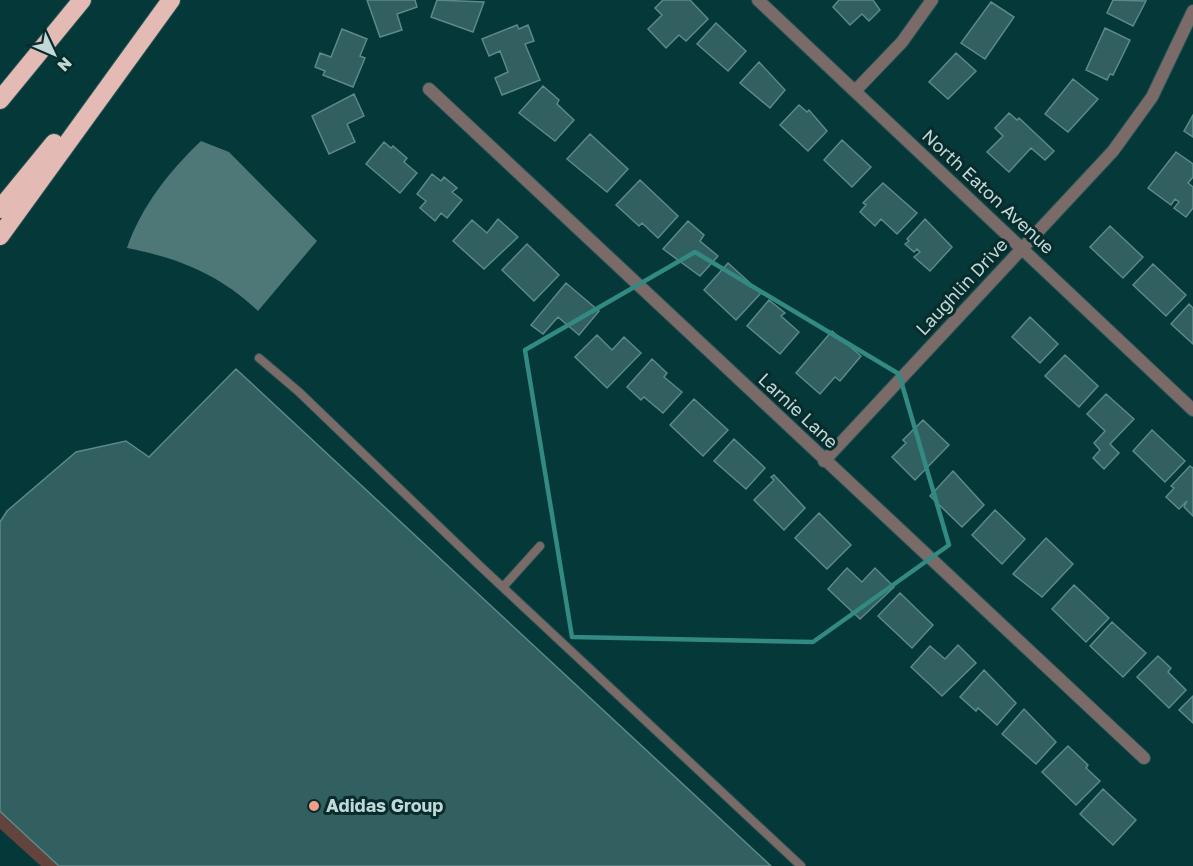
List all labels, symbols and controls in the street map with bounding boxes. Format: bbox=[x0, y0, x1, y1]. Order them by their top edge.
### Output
north arrow bbox=[24, 24, 84, 84]
text: N bbox=[53, 53, 76, 76]
street label: North Eaton Avenue bbox=[918, 124, 1059, 258]
street label: Laughlin Drive bbox=[911, 233, 1012, 339]
street label: Larnie Lane bbox=[754, 368, 843, 453]
place label: Adidas Group bbox=[326, 794, 443, 816]
marker: Adidas Group bbox=[307, 799, 321, 813]

